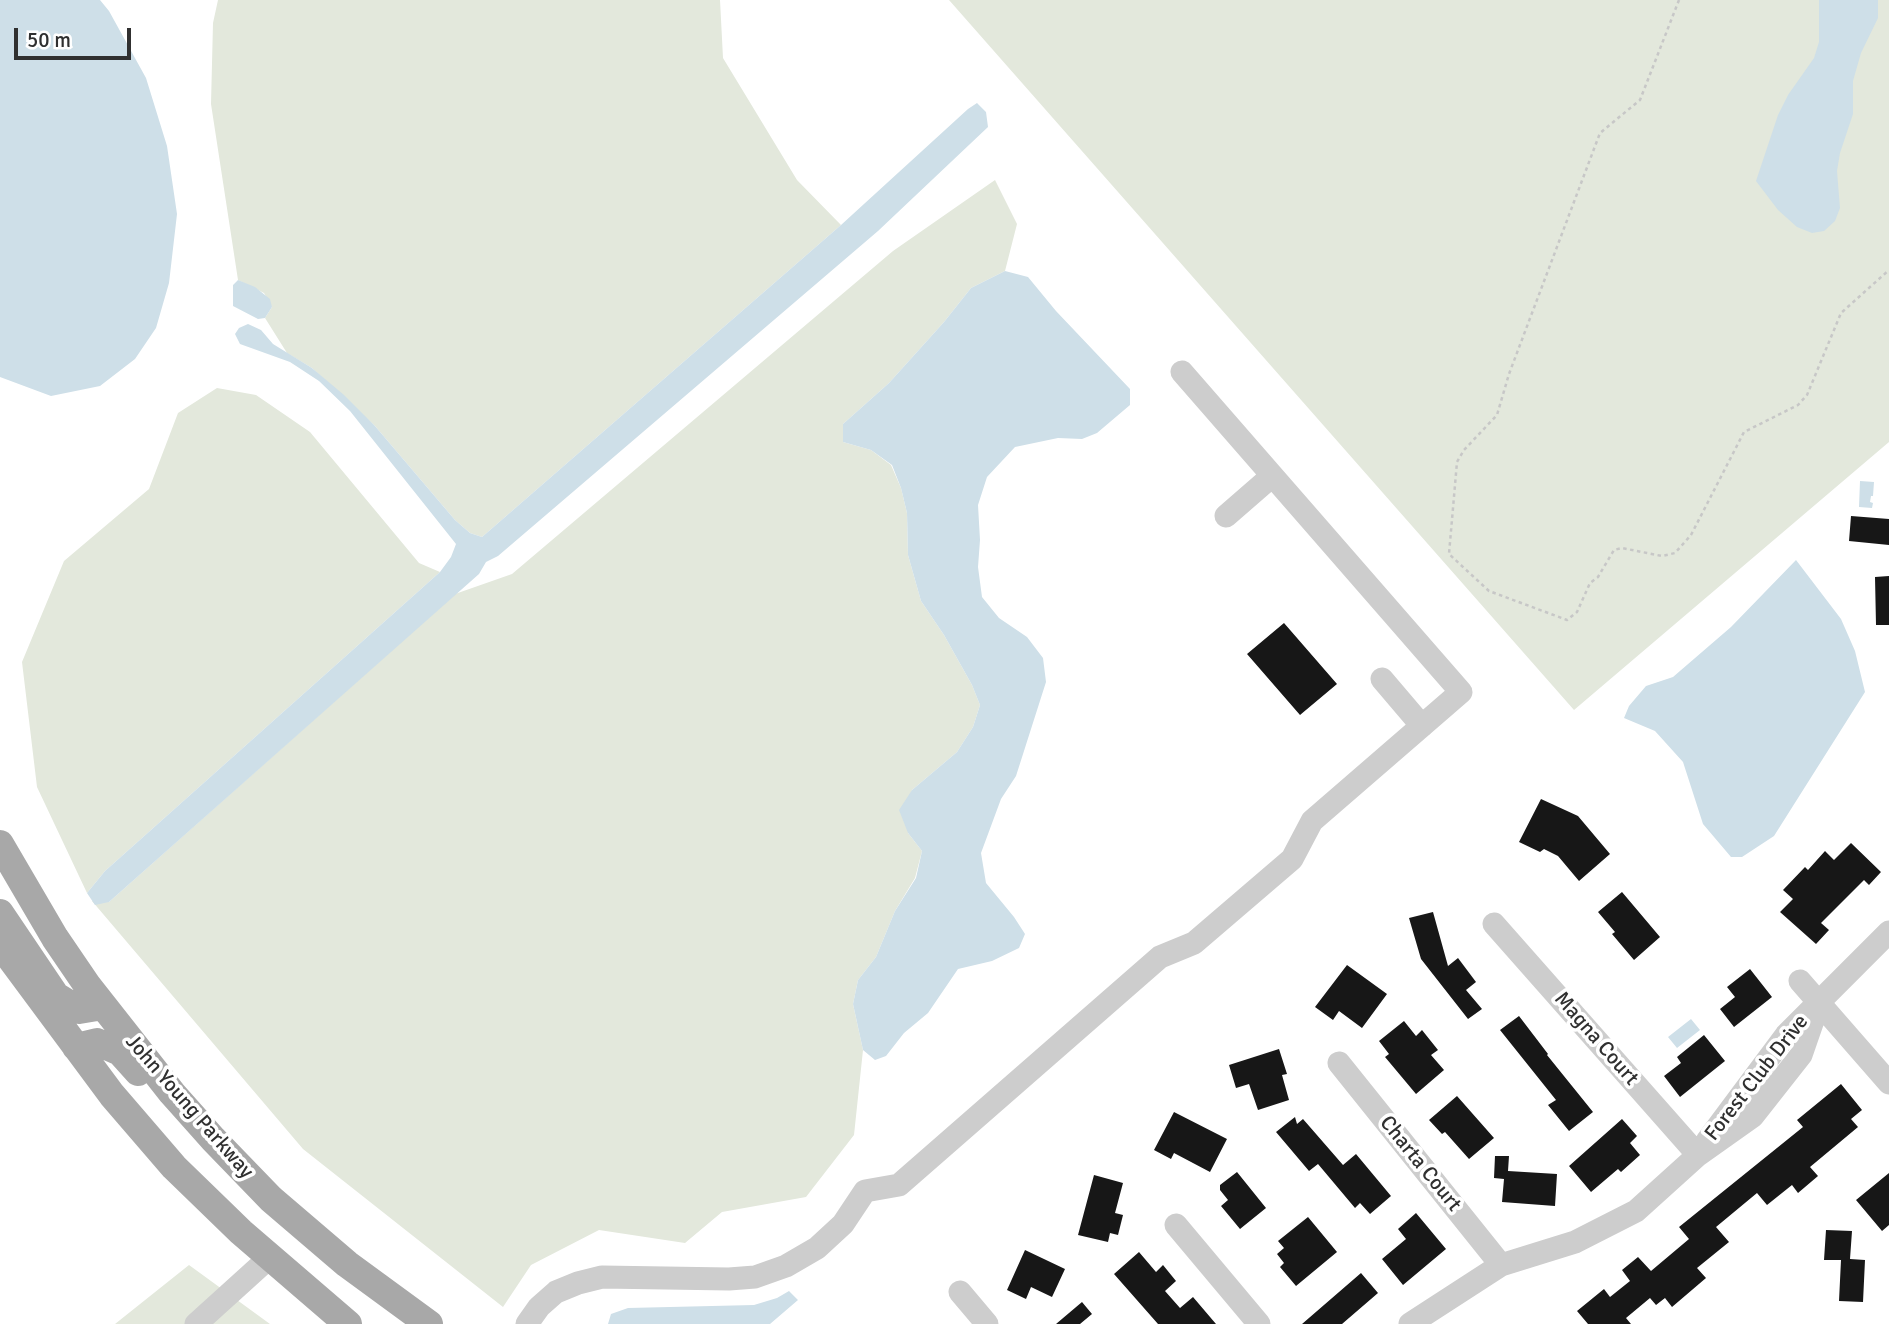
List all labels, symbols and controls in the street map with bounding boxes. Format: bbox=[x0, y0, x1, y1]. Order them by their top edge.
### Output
scale bar bbox=[18, 14, 135, 58]
text: 50 m bbox=[27, 27, 71, 53]
street label: Magna Court bbox=[1549, 987, 1643, 1091]
street label: Forest Club Drive bbox=[1700, 1010, 1814, 1146]
street label: John Young Parkway bbox=[120, 1030, 258, 1184]
street label: Charta Court bbox=[1374, 1111, 1466, 1217]

